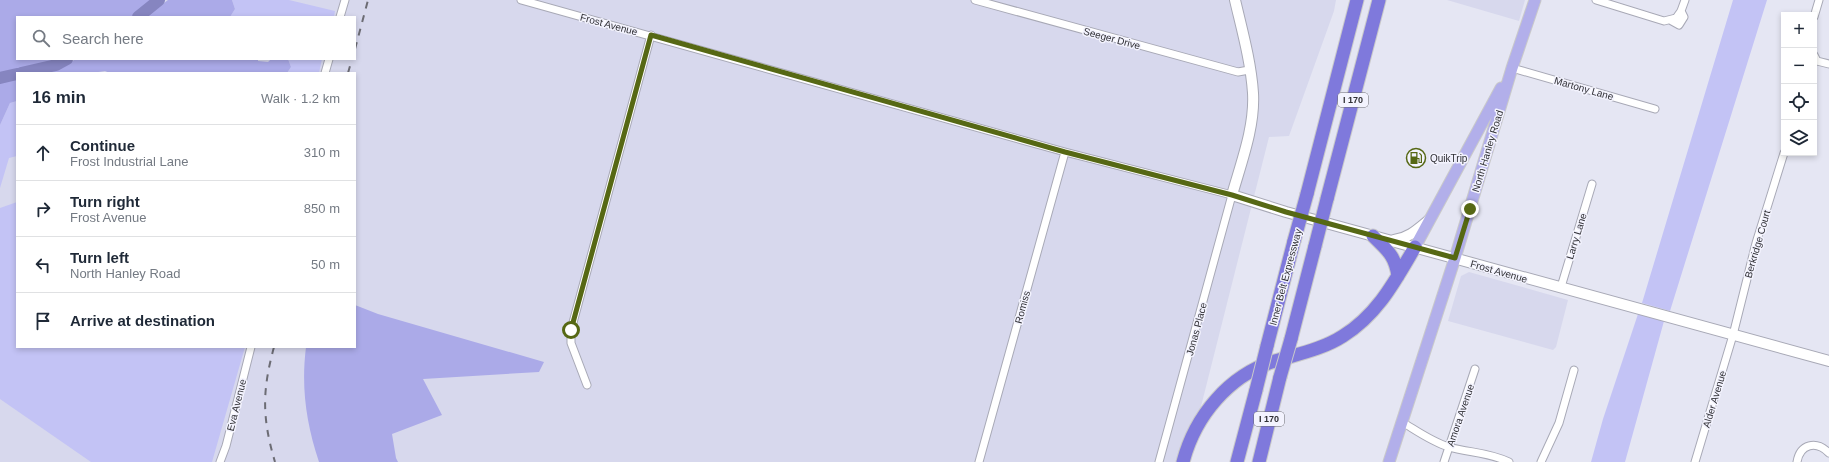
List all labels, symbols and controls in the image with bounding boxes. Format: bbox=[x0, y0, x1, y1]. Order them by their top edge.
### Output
street label: Frost Avenue bbox=[579, 12, 639, 38]
map controls bbox=[1781, 12, 1817, 156]
button: + bbox=[1781, 12, 1817, 48]
search box bbox=[16, 16, 356, 60]
street label: Seeger Drive bbox=[1082, 26, 1142, 51]
icon: search bbox=[30, 27, 52, 49]
text: Search here bbox=[62, 30, 144, 47]
button: − bbox=[1781, 48, 1817, 84]
street label: Martony Lane bbox=[1553, 75, 1615, 102]
button: locate bbox=[1781, 84, 1817, 120]
text: 16 min bbox=[32, 88, 86, 107]
text: Walk · 1.2 km bbox=[261, 91, 340, 106]
road number: I 170 bbox=[1338, 93, 1368, 107]
street label: North Hanley Road bbox=[1470, 109, 1505, 193]
button: layers bbox=[1781, 120, 1817, 156]
text: Continue bbox=[70, 137, 135, 154]
icon: ahead bbox=[32, 142, 54, 164]
text: 310 m bbox=[304, 145, 340, 160]
fuel station icon: QuikTrip bbox=[1405, 147, 1427, 169]
place label: QuikTrip bbox=[1430, 153, 1468, 164]
text: Frost Industrial Lane bbox=[70, 154, 189, 169]
text: Turn right bbox=[70, 193, 140, 210]
icon: right bbox=[32, 198, 54, 220]
route end bbox=[1461, 200, 1479, 218]
text: 850 m bbox=[304, 201, 340, 216]
street label: Berkridge Court bbox=[1743, 209, 1772, 279]
text: Frost Avenue bbox=[70, 210, 146, 225]
street label: Larry Lane bbox=[1564, 211, 1589, 261]
street label: Inner Belt Expressway bbox=[1267, 228, 1304, 327]
text: Turn left bbox=[70, 249, 129, 266]
icon: left bbox=[32, 254, 54, 276]
text: 50 m bbox=[311, 257, 340, 272]
street label: Frost Avenue bbox=[1469, 258, 1529, 285]
text: North Hanley Road bbox=[70, 266, 181, 281]
street label: Romiss bbox=[1013, 290, 1032, 325]
street label: Jonas Place bbox=[1184, 301, 1209, 357]
icon: arrive bbox=[32, 310, 54, 332]
text: Arrive at destination bbox=[70, 312, 215, 329]
route start bbox=[562, 321, 580, 339]
street label: Alder Avenue bbox=[1701, 369, 1729, 429]
street label: Eva Avenue bbox=[225, 378, 248, 432]
street label: Amora Avenue bbox=[1445, 382, 1476, 448]
road number: I 170 bbox=[1254, 412, 1284, 426]

